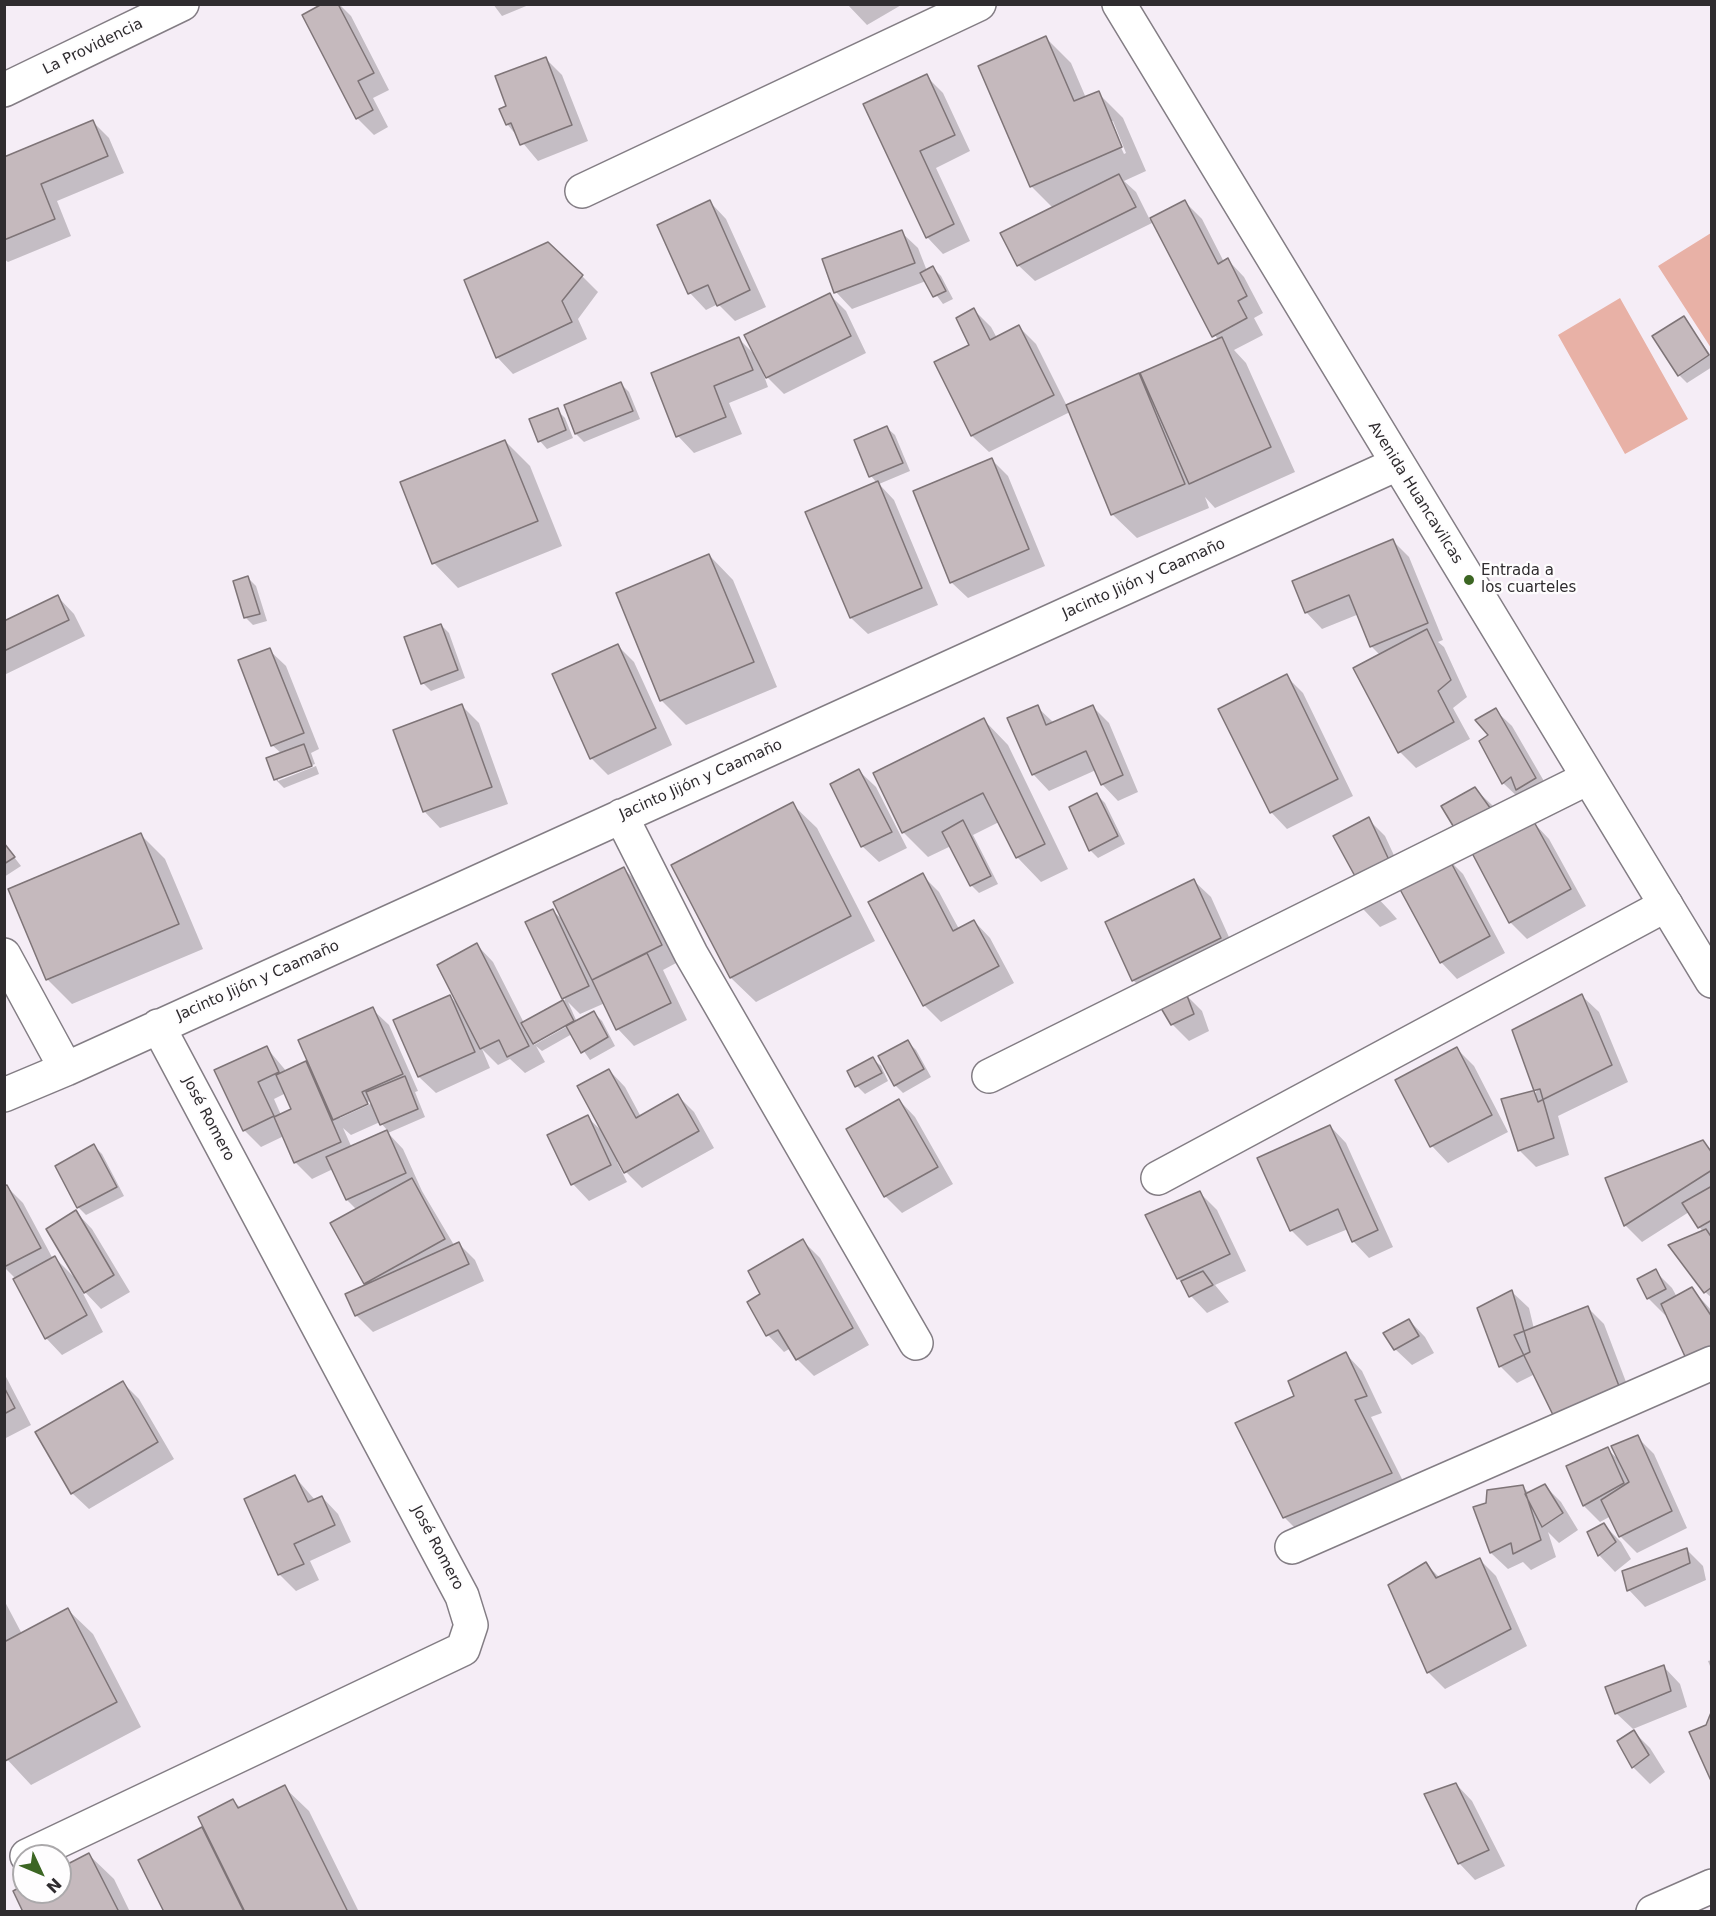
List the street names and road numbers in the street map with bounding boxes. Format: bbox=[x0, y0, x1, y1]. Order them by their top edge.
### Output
street label: La Providencia bbox=[40, 15, 146, 79]
street label: Avenida Huancavilcas bbox=[1364, 419, 1466, 567]
street label: Jacinto Jijón y Caamaño bbox=[1060, 535, 1228, 623]
street label: Jacinto Jijón y Caamaño bbox=[617, 736, 785, 824]
street label: Jacinto Jijón y Caamaño bbox=[174, 937, 342, 1025]
street label: José Romero bbox=[178, 1074, 238, 1164]
street label: José Romero bbox=[407, 1503, 467, 1593]

